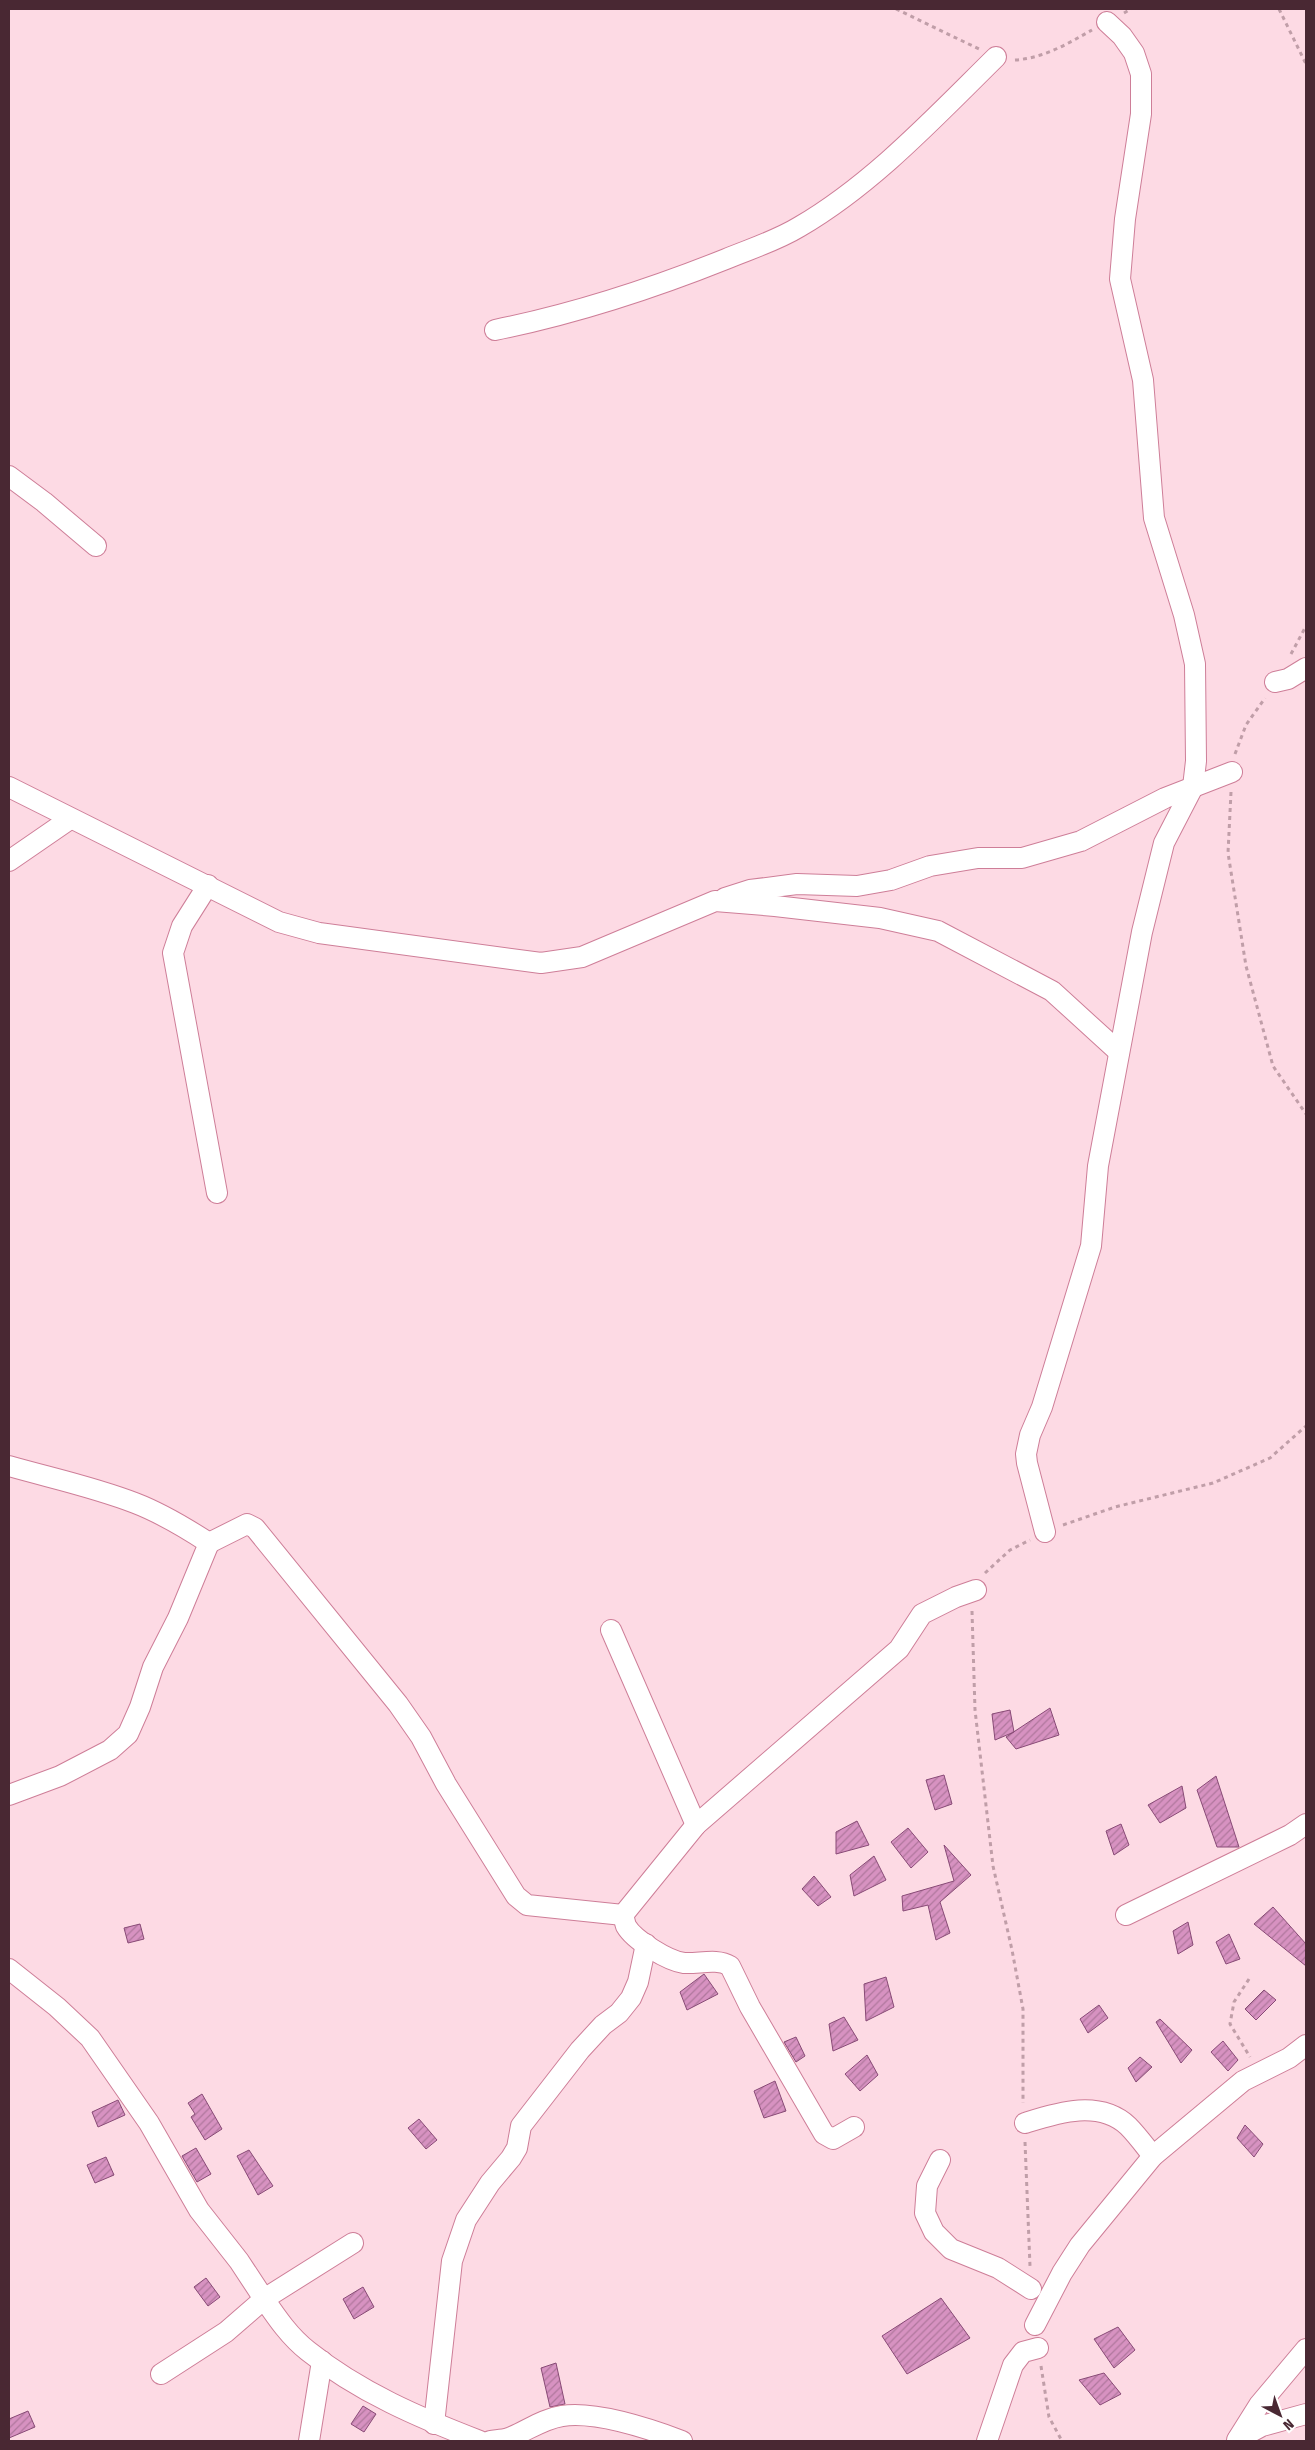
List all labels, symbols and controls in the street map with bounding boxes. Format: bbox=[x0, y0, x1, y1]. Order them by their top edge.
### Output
north arrow bbox=[1255, 2390, 1305, 2440]
text: N bbox=[1279, 2415, 1297, 2434]

